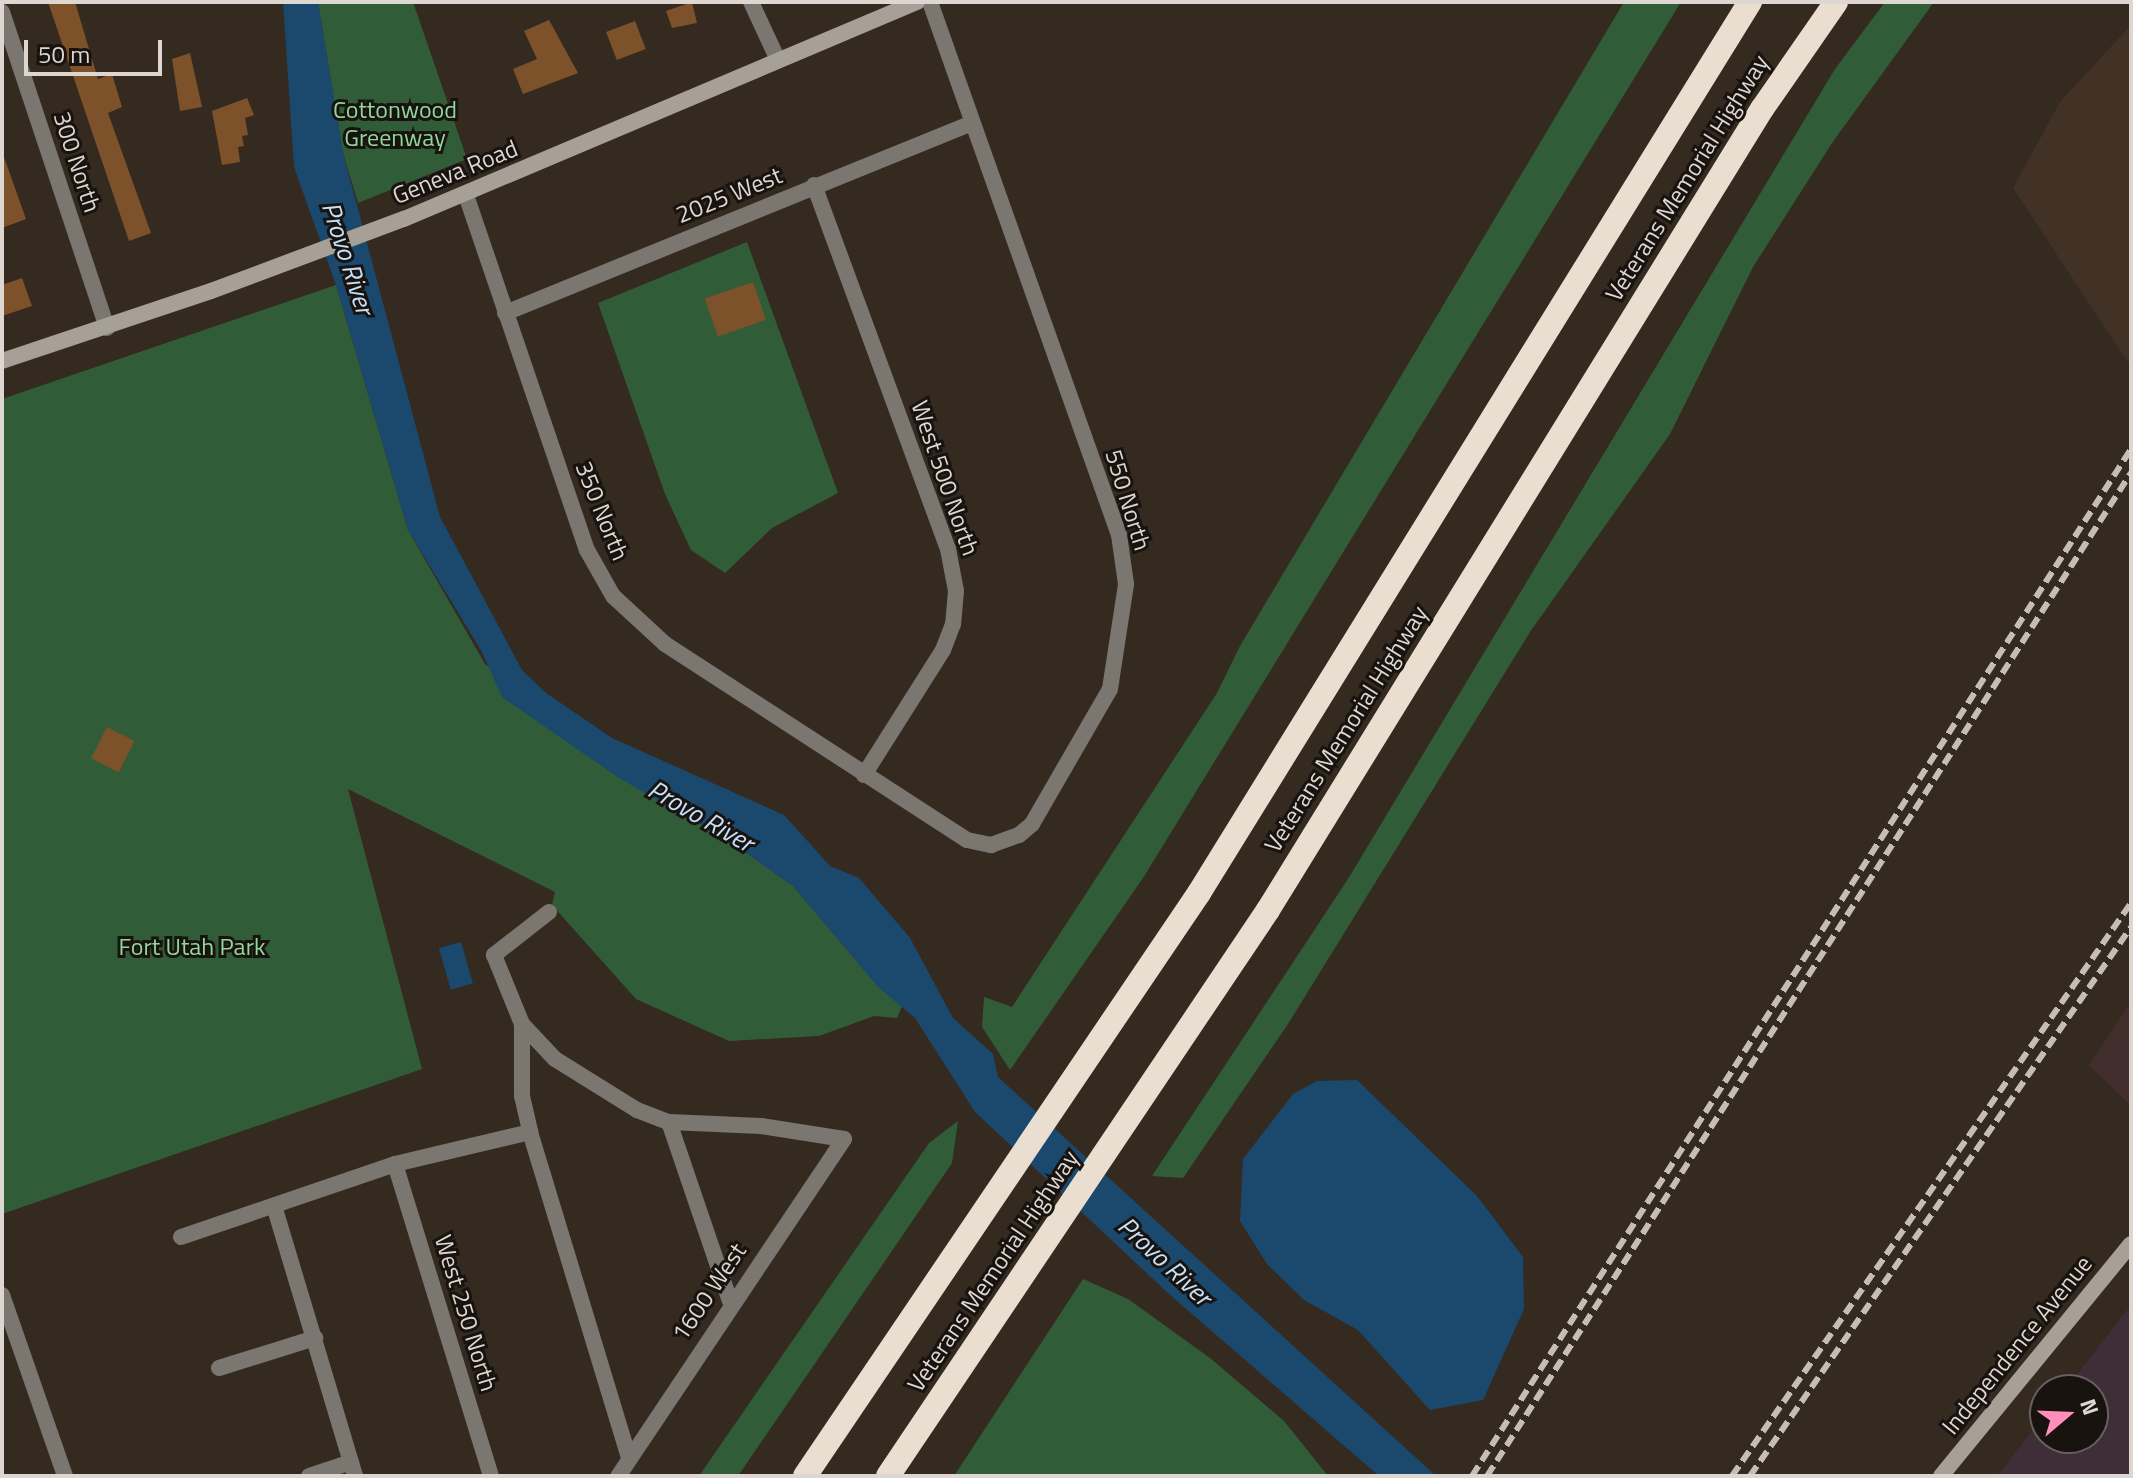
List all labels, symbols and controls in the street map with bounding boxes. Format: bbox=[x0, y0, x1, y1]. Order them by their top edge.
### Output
scale bar bbox=[28, 24, 166, 74]
text: 50 m bbox=[38, 36, 90, 72]
street label: Veterans Memorial Highway bbox=[1599, 50, 1775, 306]
park label: Cottonwood Greenway bbox=[333, 96, 457, 152]
street label: 300 North bbox=[47, 108, 107, 216]
street label: Geneva Road bbox=[388, 134, 522, 210]
street label: 2025 West bbox=[672, 161, 786, 229]
water label: Provo River bbox=[315, 198, 381, 318]
street label: West 500 North bbox=[905, 397, 985, 559]
street label: 550 North bbox=[1099, 446, 1157, 554]
street label: 350 North bbox=[569, 457, 635, 565]
street label: Veterans Memorial Highway bbox=[1258, 601, 1434, 857]
water label: Provo River bbox=[643, 773, 759, 859]
park label: Fort Utah Park bbox=[119, 933, 265, 961]
street label: Veterans Memorial Highway bbox=[901, 1145, 1085, 1397]
water label: Provo River bbox=[1112, 1210, 1218, 1312]
street label: West 250 North bbox=[429, 1231, 503, 1395]
street label: 1600 West bbox=[666, 1238, 752, 1346]
street label: Independence Avenue bbox=[1936, 1250, 2098, 1440]
north arrow bbox=[2029, 1374, 2109, 1454]
text: N bbox=[2071, 1394, 2108, 1420]

